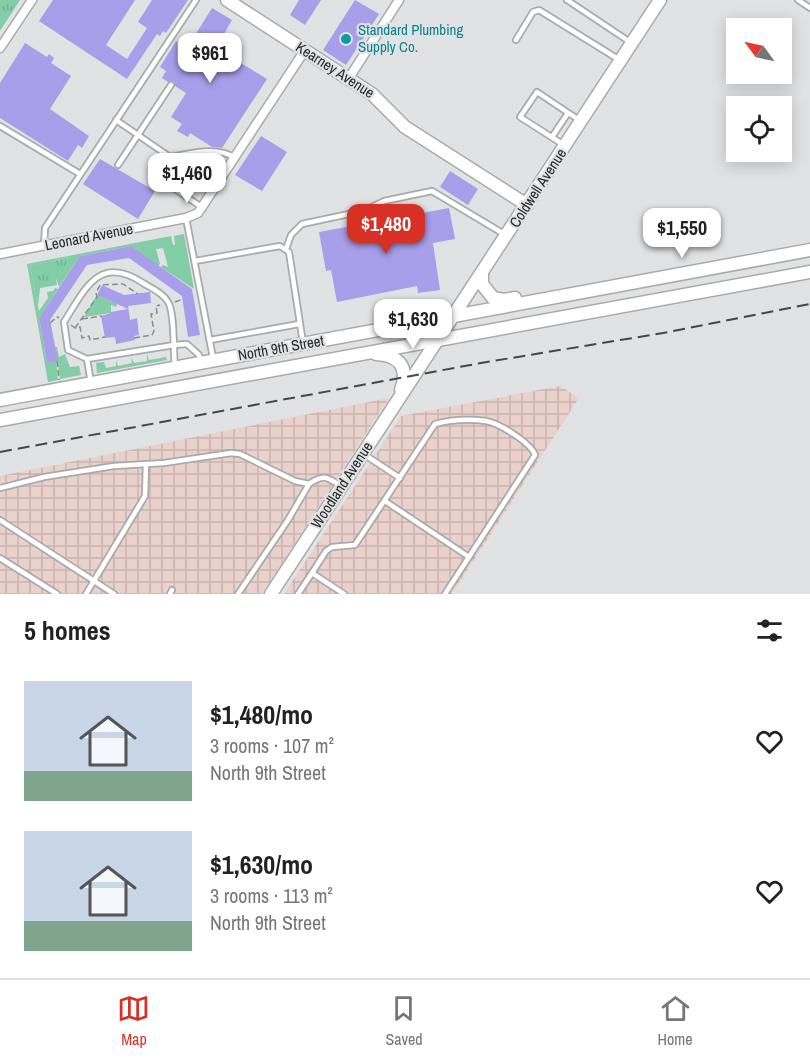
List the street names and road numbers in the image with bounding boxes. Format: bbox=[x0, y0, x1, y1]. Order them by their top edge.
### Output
street label: Kearney Avenue bbox=[292, 36, 379, 103]
street label: Coldwell Avenue bbox=[504, 144, 571, 231]
street label: Leonard Avenue bbox=[43, 218, 135, 255]
street label: North 9th Street bbox=[236, 330, 326, 365]
street label: Woodland Avenue bbox=[306, 437, 378, 532]

